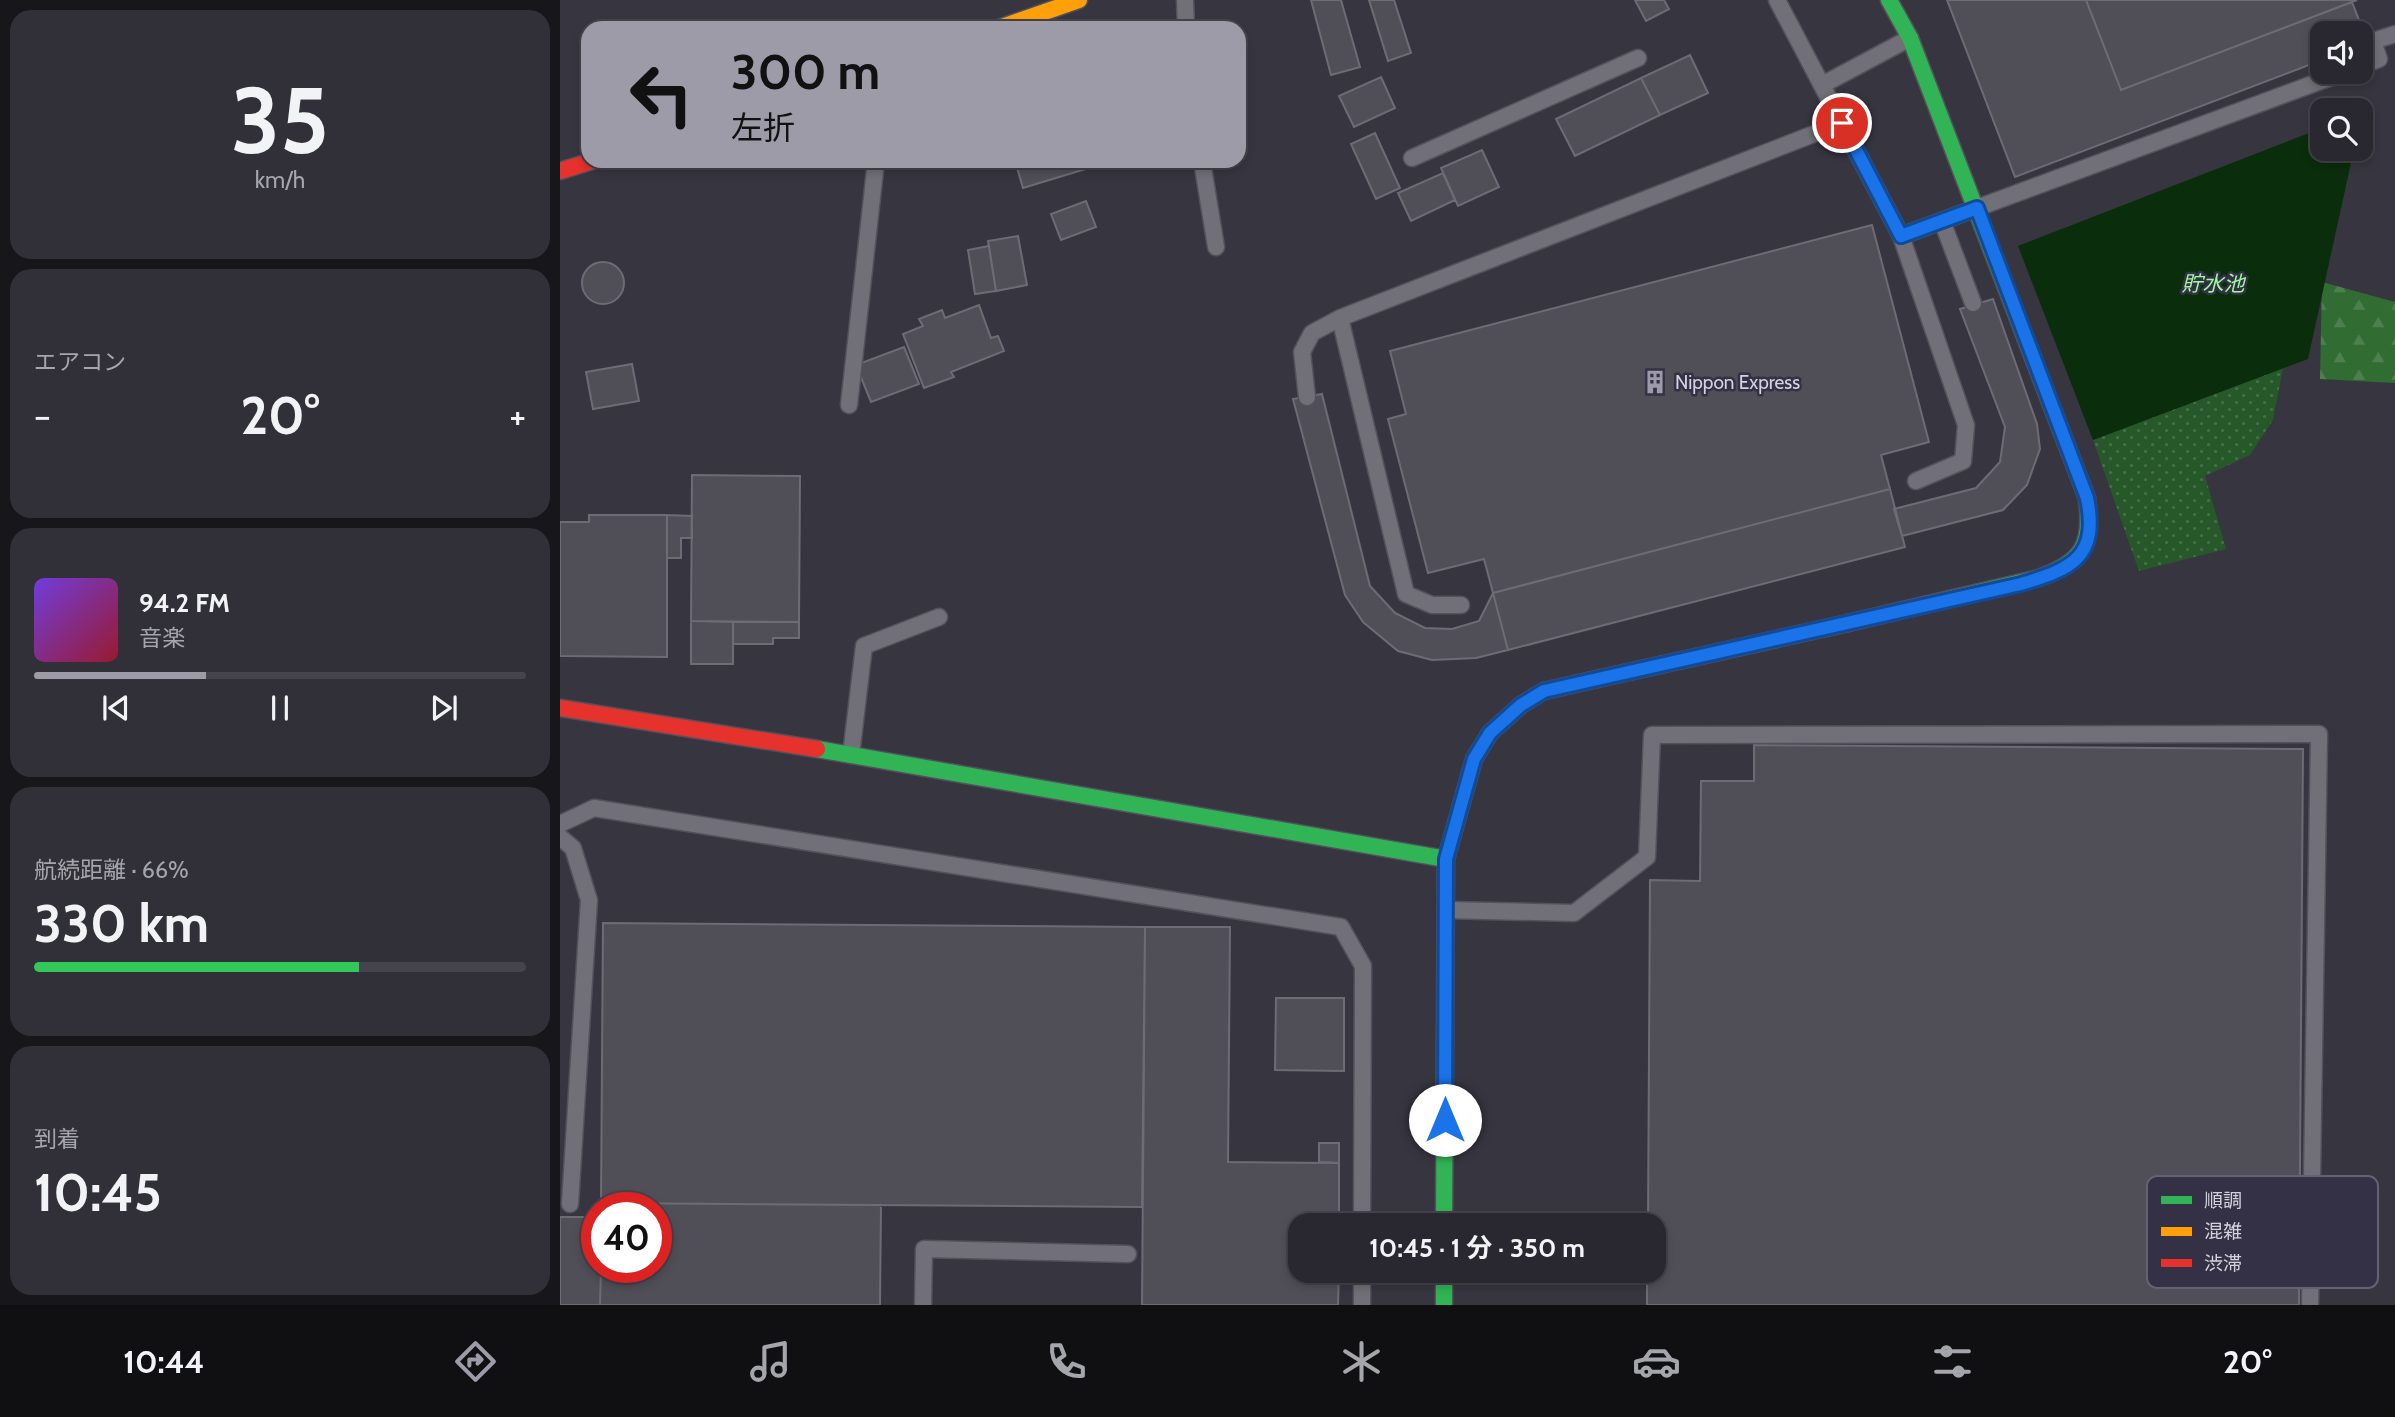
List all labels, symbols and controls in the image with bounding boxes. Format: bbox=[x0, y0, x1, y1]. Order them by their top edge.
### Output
map controls bbox=[2310, 21, 2373, 161]
button: sound bbox=[2310, 21, 2373, 84]
text: 300 m bbox=[731, 42, 880, 101]
icon: left bbox=[616, 49, 707, 140]
text: 35 bbox=[231, 65, 329, 176]
pin bbox=[1812, 93, 1872, 153]
button: search bbox=[2310, 98, 2373, 161]
icon: arrive bbox=[1823, 104, 1861, 142]
text: 左折 bbox=[731, 108, 795, 147]
text: km/h bbox=[255, 166, 305, 194]
water label: 貯水池 bbox=[2182, 271, 2246, 296]
text: エアコン bbox=[34, 348, 126, 376]
building icon: Nippon Express bbox=[1641, 368, 1669, 396]
place label: Nippon Express bbox=[1675, 371, 1800, 394]
text: 20° bbox=[240, 384, 320, 447]
text: − bbox=[34, 392, 51, 439]
text: + bbox=[509, 392, 526, 439]
text: 94.2 FM bbox=[139, 587, 230, 619]
text: 音楽 bbox=[139, 624, 185, 652]
icon: previous bbox=[97, 689, 135, 727]
icon: pause bbox=[261, 689, 299, 727]
icon: next bbox=[425, 689, 463, 727]
text: 航続距離 · 66% bbox=[34, 856, 189, 884]
text: 330 km bbox=[34, 892, 209, 955]
position arrow bbox=[1408, 1083, 1482, 1157]
text: 到着 bbox=[34, 1125, 80, 1153]
text: 10:45 bbox=[34, 1161, 162, 1224]
legend bbox=[2147, 1176, 2378, 1288]
text: 順調 bbox=[2204, 1189, 2242, 1212]
speed limit sign: 40 bbox=[581, 1192, 672, 1283]
text: 混雑 bbox=[2204, 1220, 2242, 1243]
text: 10:45 · 1 分 · 350 m bbox=[1369, 1232, 1585, 1264]
text: 渋滞 bbox=[2204, 1252, 2242, 1275]
icon: directions bbox=[451, 1337, 500, 1386]
icon: music bbox=[746, 1337, 795, 1386]
icon: phone bbox=[1042, 1337, 1091, 1386]
icon: climate bbox=[1337, 1337, 1386, 1386]
icon: car bbox=[1632, 1337, 1681, 1386]
icon: filters bbox=[1928, 1337, 1977, 1386]
text: 10:44 bbox=[123, 1342, 204, 1381]
text: 20° bbox=[2223, 1342, 2272, 1381]

